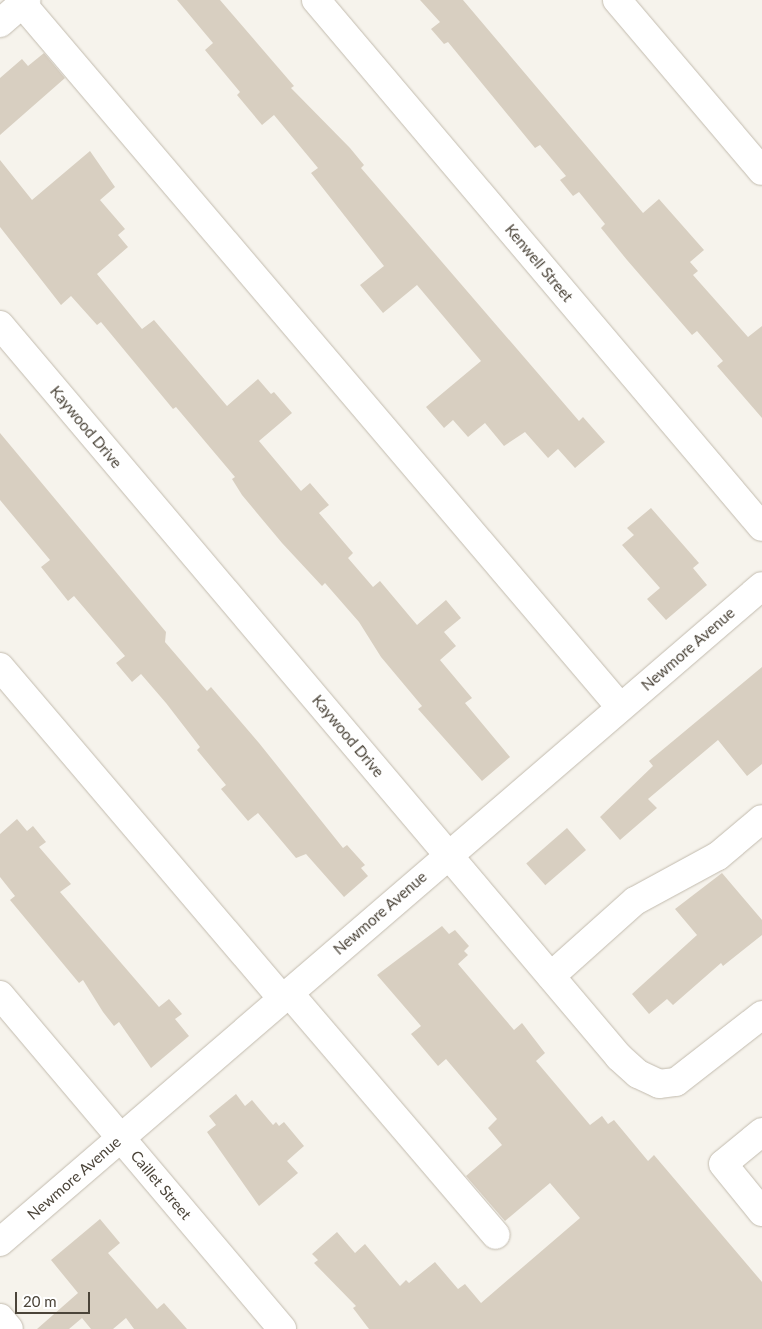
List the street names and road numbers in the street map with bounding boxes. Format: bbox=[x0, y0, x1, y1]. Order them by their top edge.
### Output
street label: Kenwell Street bbox=[501, 221, 577, 305]
street label: Kaywood Drive bbox=[46, 382, 126, 472]
street label: Newmore Avenue bbox=[637, 603, 739, 695]
street label: Kaywood Drive bbox=[308, 691, 388, 781]
street label: Newmore Avenue bbox=[329, 867, 431, 959]
street label: Newmore Avenue bbox=[23, 1132, 125, 1224]
street label: Caillet Street bbox=[127, 1147, 195, 1223]

